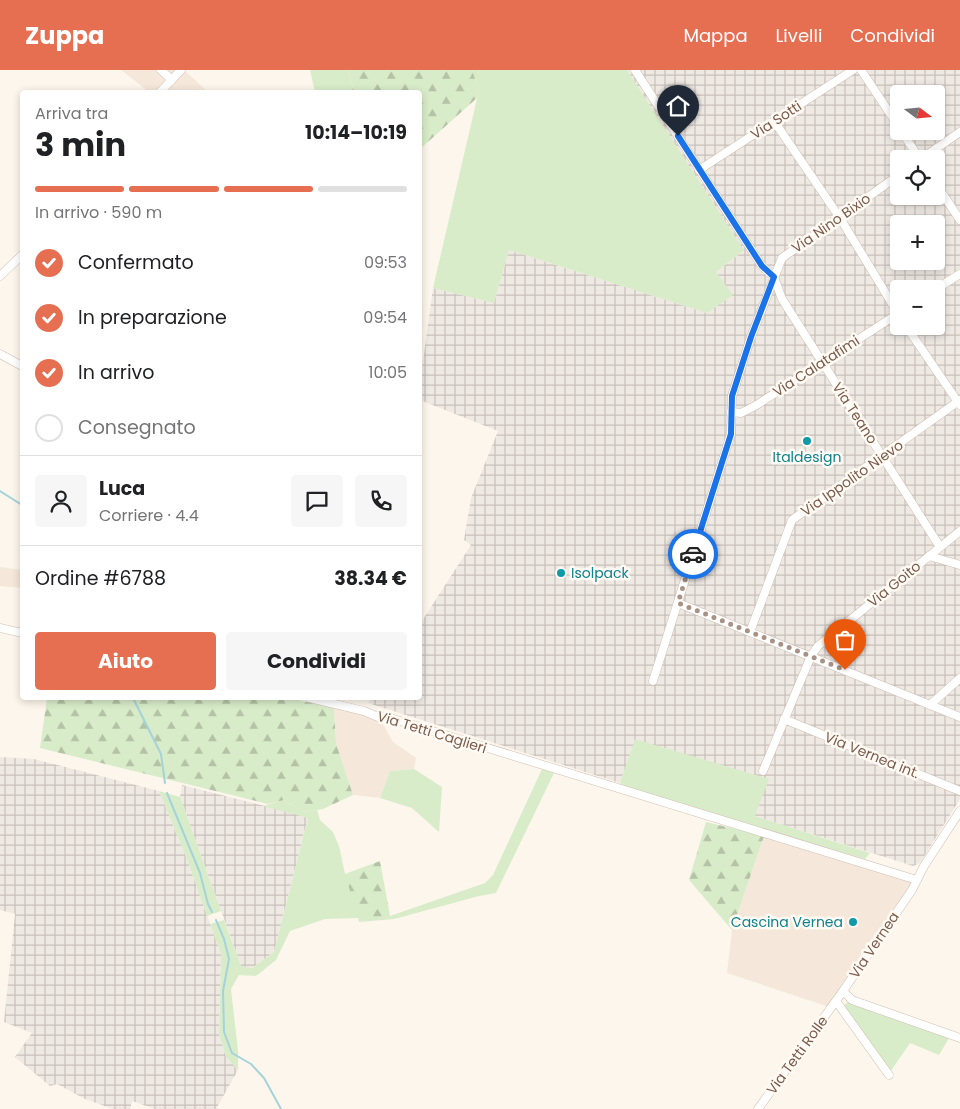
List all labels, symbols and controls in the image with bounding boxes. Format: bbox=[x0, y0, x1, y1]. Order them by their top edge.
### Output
text: Zuppa bbox=[25, 19, 104, 52]
text: Mappa bbox=[683, 23, 748, 48]
text: Livelli bbox=[776, 23, 822, 48]
text: Condividi bbox=[850, 23, 935, 48]
pin bbox=[657, 85, 699, 136]
north arrow bbox=[890, 85, 945, 140]
map controls bbox=[890, 85, 945, 335]
icon: home bbox=[664, 92, 692, 120]
street label: Via Sotti bbox=[747, 96, 805, 144]
text: Arriva tra bbox=[35, 102, 108, 125]
text: 10:14–10:19 bbox=[305, 119, 407, 146]
text: 3 min bbox=[35, 122, 126, 167]
button: locate bbox=[890, 150, 945, 205]
street label: Via Nino Bixio bbox=[788, 188, 875, 258]
text: In arrivo · 590 m bbox=[35, 201, 162, 224]
button: + bbox=[890, 215, 945, 270]
icon: check bbox=[35, 249, 63, 277]
text: Confermato bbox=[78, 249, 194, 276]
text: 09:53 bbox=[364, 251, 407, 274]
button: − bbox=[890, 280, 945, 335]
icon: check bbox=[35, 304, 63, 332]
text: In preparazione bbox=[78, 304, 227, 331]
text: 09:54 bbox=[363, 306, 407, 329]
street label: Via Calatafimi bbox=[769, 330, 863, 402]
icon: check bbox=[35, 359, 63, 387]
text: In arrivo bbox=[78, 359, 154, 386]
text: 10:05 bbox=[368, 361, 407, 384]
street label: Via Teano bbox=[828, 378, 882, 448]
text: Consegnato bbox=[78, 414, 196, 441]
street label: Via Ippolito Nievo bbox=[797, 435, 907, 521]
marker: Italdesign bbox=[801, 435, 813, 447]
place label: Italdesign bbox=[773, 447, 841, 467]
button: person bbox=[35, 475, 87, 527]
text: Luca bbox=[99, 475, 145, 502]
button: chat bbox=[291, 475, 343, 527]
button: phone bbox=[355, 475, 407, 527]
text: Corriere · 4.4 bbox=[99, 504, 199, 527]
courier bbox=[668, 529, 718, 579]
icon: car bbox=[679, 540, 707, 568]
street label: Via Goito bbox=[863, 556, 925, 612]
place label: Isolpack bbox=[571, 563, 630, 583]
text: Ordine #6788 bbox=[35, 565, 166, 592]
text: 38.34 € bbox=[334, 565, 407, 592]
marker: Isolpack bbox=[555, 567, 567, 579]
pin bbox=[824, 619, 866, 670]
icon: bag bbox=[831, 626, 859, 654]
button: Aiuto bbox=[35, 632, 216, 690]
button: Condividi bbox=[226, 632, 407, 690]
street label: Via Tetti Caglieri bbox=[375, 706, 489, 758]
street label: Via Vernea int. bbox=[822, 727, 923, 783]
street label: Via Vernea bbox=[844, 908, 904, 982]
place label: Cascina Vernea bbox=[731, 912, 843, 932]
marker: Cascina Vernea bbox=[847, 916, 859, 928]
street label: Via Tetti Rolle bbox=[762, 1011, 833, 1098]

